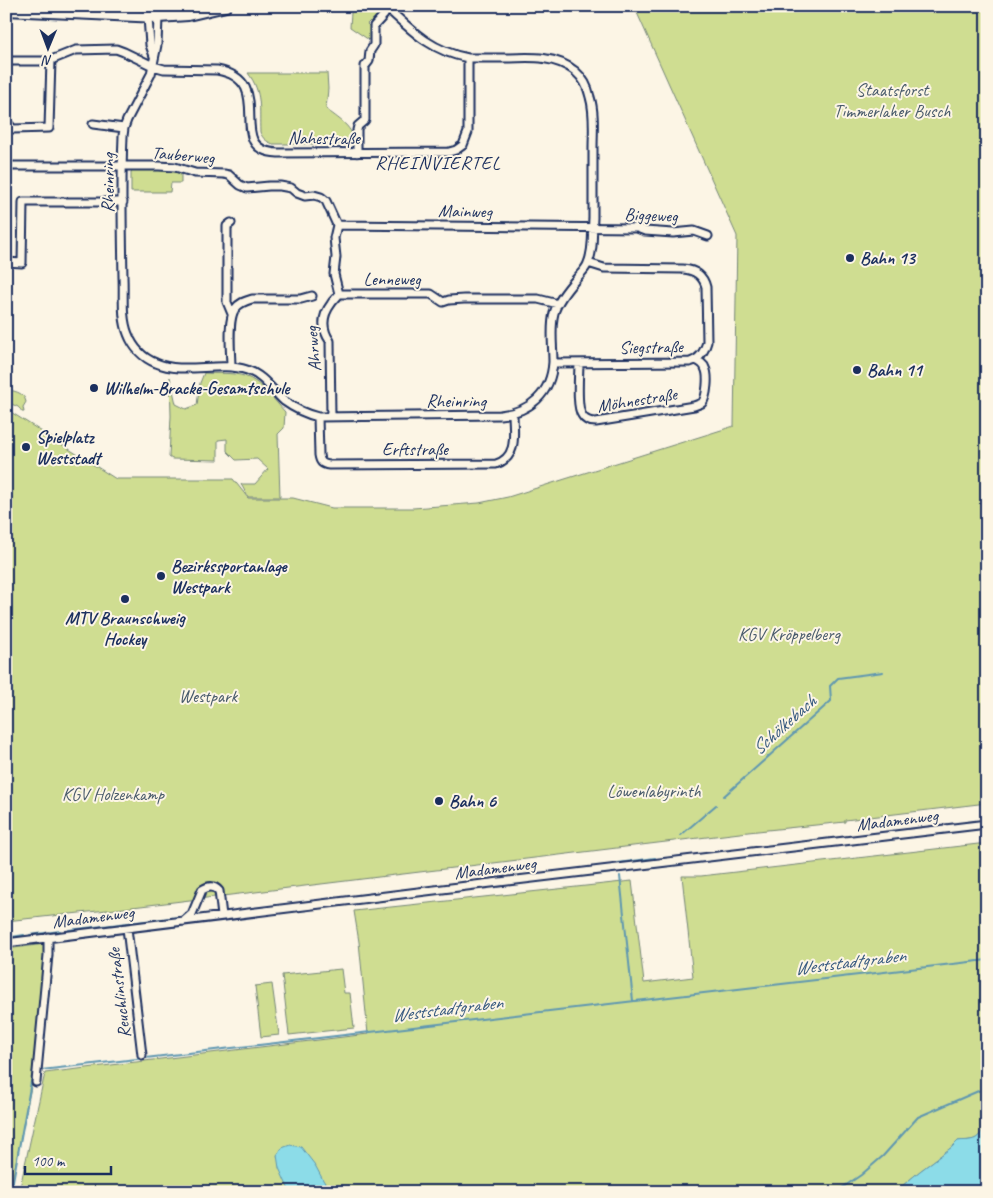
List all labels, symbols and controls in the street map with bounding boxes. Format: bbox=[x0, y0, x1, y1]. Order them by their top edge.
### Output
north arrow bbox=[22, 22, 72, 72]
text: N bbox=[41, 52, 52, 69]
park label: Staatsforst Timmerlaher Busch bbox=[834, 79, 951, 122]
street label: Nahestraße bbox=[288, 127, 361, 149]
street label: Tauberweg bbox=[151, 141, 217, 169]
district label: RHEINVIERTEL bbox=[375, 151, 501, 175]
street label: Rheinring bbox=[97, 152, 119, 213]
street label: Mainweg bbox=[438, 200, 494, 222]
street label: Biggeweg bbox=[624, 203, 680, 227]
place label: Bahn 13 bbox=[860, 247, 917, 269]
marker: Bahn 13 bbox=[844, 252, 856, 264]
street label: Lenneweg bbox=[363, 268, 422, 290]
street label: Ahrweg bbox=[300, 324, 326, 373]
street label: Siegstraße bbox=[619, 335, 684, 359]
place label: Bahn 11 bbox=[867, 359, 924, 381]
marker: Bahn 11 bbox=[851, 364, 863, 376]
place label: Wilhelm-Bracke-Gesamtschule bbox=[104, 377, 291, 399]
marker: Wilhelm-Bracke-Gesamtschule bbox=[88, 382, 100, 394]
street label: Möhnestraße bbox=[596, 383, 680, 417]
street label: Rheinring bbox=[426, 390, 487, 412]
place label: Spielplatz Weststadt bbox=[36, 426, 103, 469]
street label: Erftstraße bbox=[382, 438, 449, 460]
marker: Spielplatz Weststadt bbox=[20, 441, 32, 453]
place label: Bezirkssportanlage Westpark bbox=[171, 555, 289, 598]
marker: Bezirkssportanlage Westpark bbox=[155, 570, 167, 582]
marker: MTV Braunschweig Hockey bbox=[119, 593, 131, 605]
place label: MTV Braunschweig Hockey bbox=[65, 607, 186, 650]
park label: KGV Kröppelberg bbox=[738, 623, 841, 645]
park label: Westpark bbox=[179, 685, 239, 707]
water label: Schölkebach bbox=[747, 689, 822, 760]
park label: Löwenlabyrinth bbox=[607, 780, 702, 802]
park label: KGV Holzenkamp bbox=[62, 783, 165, 805]
place label: Bahn 6 bbox=[449, 790, 498, 812]
marker: Bahn 6 bbox=[433, 795, 445, 807]
street label: Madamenweg bbox=[855, 804, 940, 836]
street label: Madamenweg bbox=[453, 852, 538, 884]
street label: Madamenweg bbox=[51, 901, 136, 933]
water label: Weststadtgraben bbox=[793, 943, 908, 981]
street label: Reuchlinstraße bbox=[102, 946, 135, 1039]
water label: Weststadtgraben bbox=[390, 990, 505, 1028]
scale bar bbox=[25, 1143, 111, 1175]
text: 100 m bbox=[32, 1152, 66, 1171]

